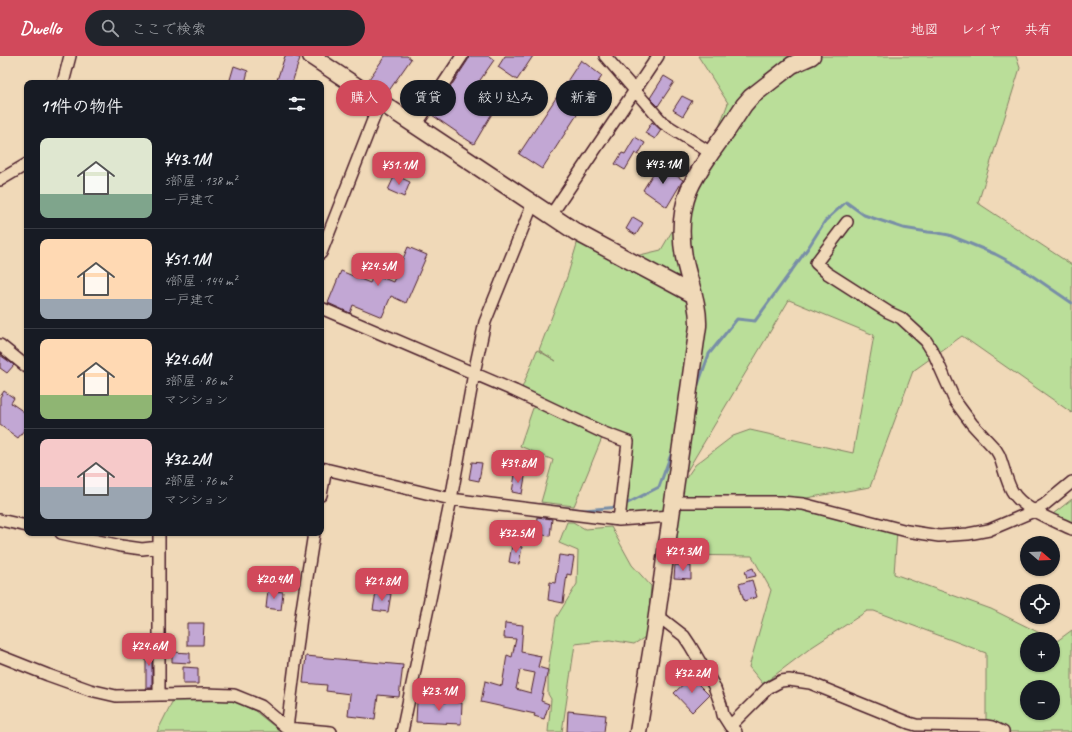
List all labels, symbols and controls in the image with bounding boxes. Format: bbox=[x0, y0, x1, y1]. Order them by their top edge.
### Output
search box bbox=[85, 10, 365, 46]
text: Dwello bbox=[20, 16, 61, 40]
icon: search bbox=[99, 17, 121, 39]
text: ここで検索 bbox=[131, 20, 206, 39]
text: 地図 bbox=[911, 21, 939, 38]
text: レイヤ bbox=[961, 21, 1002, 38]
text: 共有 bbox=[1024, 21, 1052, 38]
chip: 購入 bbox=[336, 80, 392, 116]
chip: 賃貸 bbox=[400, 80, 456, 116]
chip: 絞り込み bbox=[464, 80, 548, 116]
chip: 新着 bbox=[556, 80, 612, 116]
icon: filters bbox=[286, 93, 308, 115]
text: 11件の物件 bbox=[40, 96, 123, 117]
text: ¥43.1M bbox=[164, 149, 210, 170]
pin: ¥43.1M bbox=[630, 151, 696, 185]
pin: ¥51.1M bbox=[366, 152, 432, 186]
icon: home bbox=[72, 154, 120, 202]
text: ¥43.1M bbox=[645, 156, 681, 172]
text: ¥51.1M bbox=[381, 157, 417, 173]
text: 5部屋 · 138 m² bbox=[164, 173, 237, 189]
text: 一戸建て bbox=[164, 192, 216, 208]
text: ¥51.1M bbox=[164, 249, 210, 270]
pin: ¥24.5M bbox=[345, 253, 411, 287]
icon: home bbox=[72, 255, 120, 303]
text: ¥24.5M bbox=[360, 258, 396, 274]
text: 4部屋 · 144 m² bbox=[164, 273, 237, 289]
text: 一戸建て bbox=[164, 292, 216, 308]
text: ¥24.6M bbox=[164, 349, 211, 370]
icon: home bbox=[72, 355, 120, 403]
text: 3部屋 · 86 m² bbox=[164, 373, 231, 389]
text: マンション bbox=[164, 392, 228, 408]
text: ¥32.2M bbox=[164, 449, 210, 470]
pin: ¥39.8M bbox=[485, 450, 551, 484]
icon: home bbox=[72, 455, 120, 503]
text: ¥39.8M bbox=[500, 455, 536, 471]
text: 2部屋 · 76 m² bbox=[164, 473, 231, 489]
text: マンション bbox=[164, 492, 228, 508]
pin: ¥32.5M bbox=[483, 520, 549, 554]
text: ¥32.5M bbox=[498, 525, 534, 541]
north arrow bbox=[1020, 536, 1060, 576]
map controls bbox=[1020, 536, 1060, 720]
pin: ¥21.3M bbox=[650, 538, 716, 572]
text: ¥21.3M bbox=[665, 543, 701, 559]
pin: ¥20.4M bbox=[241, 566, 307, 600]
pin: ¥21.8M bbox=[349, 568, 415, 602]
text: ¥20.4M bbox=[256, 571, 292, 587]
text: ¥21.8M bbox=[364, 573, 400, 589]
button: locate bbox=[1020, 584, 1060, 624]
button: + bbox=[1020, 632, 1060, 672]
pin: ¥24.6M bbox=[116, 633, 182, 667]
text: ¥24.6M bbox=[131, 638, 167, 654]
pin: ¥32.2M bbox=[659, 660, 725, 694]
text: ¥32.2M bbox=[674, 665, 710, 681]
pin: ¥23.1M bbox=[406, 678, 472, 712]
button: − bbox=[1020, 680, 1060, 720]
text: ¥23.1M bbox=[421, 683, 457, 699]

